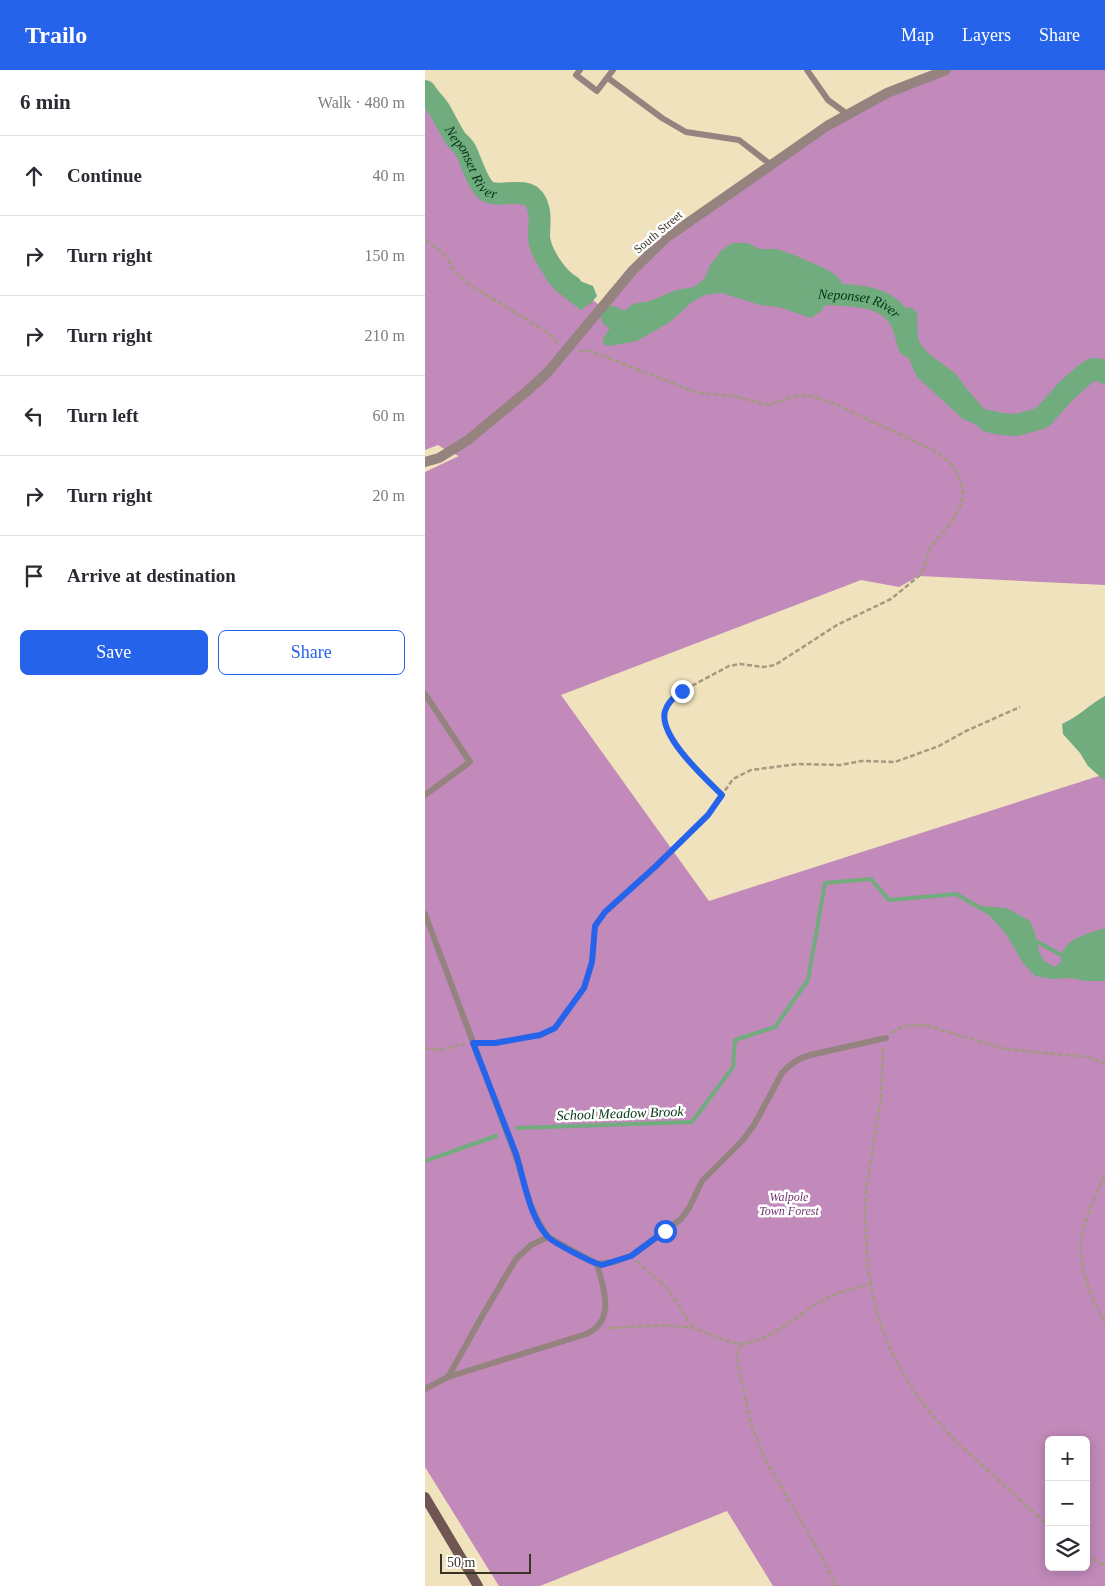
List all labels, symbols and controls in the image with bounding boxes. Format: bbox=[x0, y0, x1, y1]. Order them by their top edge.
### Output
text: Trailo bbox=[25, 22, 87, 48]
text: Map bbox=[901, 25, 934, 45]
text: Layers bbox=[962, 25, 1011, 45]
text: Share bbox=[1039, 25, 1080, 45]
text: 6 min bbox=[20, 90, 71, 114]
text: Walk · 480 m bbox=[318, 94, 405, 111]
water label: Neponset River bbox=[441, 123, 498, 202]
icon: ahead bbox=[20, 162, 48, 190]
text: Continue bbox=[67, 165, 142, 186]
text: 40 m bbox=[373, 167, 405, 184]
street label: South Street bbox=[631, 207, 686, 256]
icon: right bbox=[20, 242, 48, 270]
text: Turn right bbox=[67, 245, 152, 266]
text: 150 m bbox=[365, 247, 405, 264]
water label: Neponset River bbox=[817, 287, 904, 321]
icon: right bbox=[20, 322, 48, 350]
text: Turn right bbox=[67, 325, 152, 346]
text: 210 m bbox=[365, 327, 405, 344]
icon: left bbox=[20, 402, 48, 430]
text: Turn left bbox=[67, 405, 139, 426]
text: 60 m bbox=[373, 407, 405, 424]
icon: right bbox=[20, 482, 48, 510]
text: Turn right bbox=[67, 485, 152, 506]
text: 20 m bbox=[373, 487, 405, 504]
icon: arrive bbox=[20, 562, 48, 590]
text: Arrive at destination bbox=[67, 565, 236, 586]
button: Save bbox=[20, 630, 208, 675]
button: Share bbox=[218, 630, 405, 675]
route end bbox=[671, 680, 694, 703]
water label: School Meadow Brook bbox=[556, 1104, 685, 1123]
park label: Walpole Town Forest bbox=[759, 1190, 819, 1218]
route start bbox=[654, 1220, 677, 1243]
map controls bbox=[1045, 1436, 1090, 1571]
button: + bbox=[1045, 1436, 1090, 1481]
button: − bbox=[1045, 1481, 1090, 1526]
button: layers bbox=[1045, 1526, 1090, 1571]
scale bar bbox=[440, 1551, 531, 1574]
text: 50 m bbox=[447, 1555, 475, 1570]

